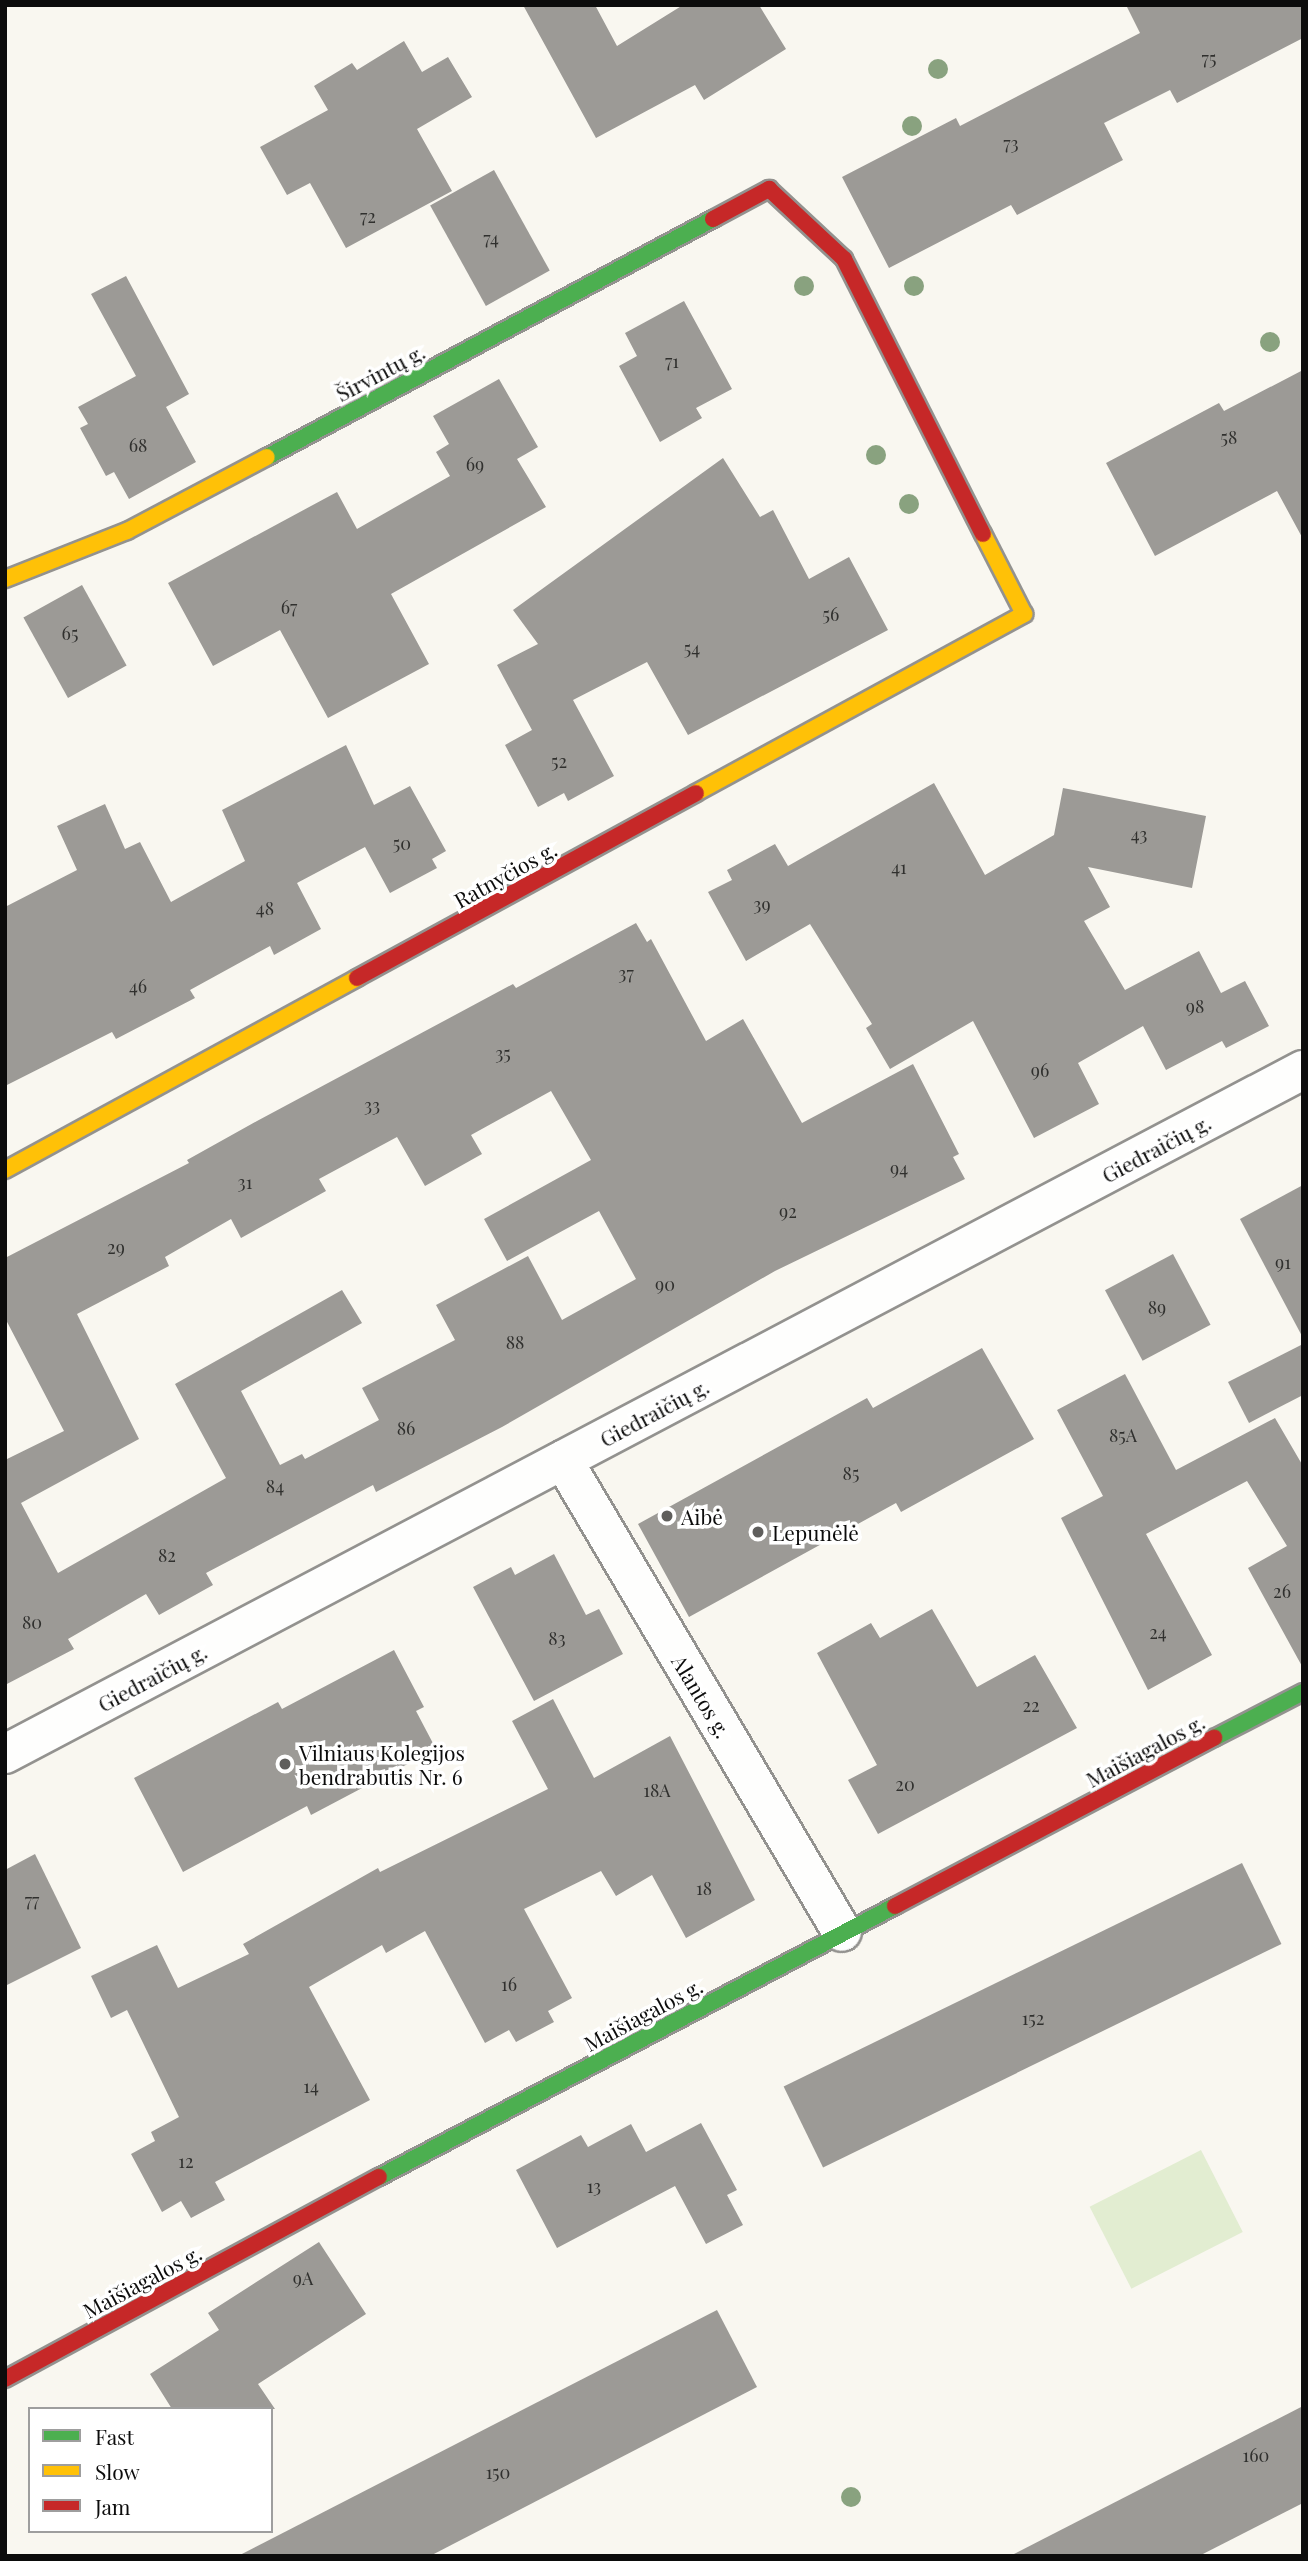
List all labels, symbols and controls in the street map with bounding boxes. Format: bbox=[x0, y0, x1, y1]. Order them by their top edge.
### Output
house number: 75 bbox=[1202, 47, 1216, 69]
house number: 73 bbox=[1003, 132, 1019, 154]
house number: 72 bbox=[360, 205, 376, 227]
house number: 74 bbox=[483, 227, 499, 249]
street label: Širvintų g. bbox=[331, 338, 429, 406]
house number: 71 bbox=[665, 350, 679, 372]
house number: 58 bbox=[1221, 426, 1237, 448]
house number: 68 bbox=[129, 434, 147, 456]
house number: 69 bbox=[466, 453, 484, 475]
house number: 67 bbox=[281, 596, 297, 618]
house number: 56 bbox=[823, 603, 839, 625]
house number: 65 bbox=[62, 622, 78, 644]
house number: 54 bbox=[684, 637, 700, 659]
house number: 52 bbox=[551, 750, 567, 772]
house number: 43 bbox=[1131, 823, 1147, 845]
house number: 50 bbox=[393, 832, 411, 854]
street label: Ratnyčios g. bbox=[449, 836, 561, 912]
house number: 41 bbox=[891, 856, 907, 878]
house number: 39 bbox=[753, 893, 771, 915]
house number: 48 bbox=[256, 897, 274, 919]
house number: 37 bbox=[618, 962, 634, 984]
house number: 46 bbox=[129, 975, 147, 997]
house number: 98 bbox=[1186, 995, 1204, 1017]
house number: 35 bbox=[495, 1042, 511, 1064]
house number: 96 bbox=[1031, 1059, 1049, 1081]
house number: 33 bbox=[364, 1094, 380, 1116]
street label: Giedraičių g. bbox=[1097, 1109, 1215, 1187]
house number: 94 bbox=[890, 1157, 908, 1179]
house number: 31 bbox=[238, 1171, 252, 1193]
house number: 92 bbox=[779, 1200, 797, 1222]
house number: 29 bbox=[107, 1236, 125, 1258]
house number: 91 bbox=[1275, 1251, 1291, 1273]
house number: 90 bbox=[655, 1273, 675, 1295]
house number: 89 bbox=[1148, 1296, 1166, 1318]
house number: 88 bbox=[506, 1331, 524, 1353]
street label: Giedraičių g. bbox=[595, 1373, 713, 1451]
house number: 86 bbox=[397, 1417, 415, 1439]
house number: 85A bbox=[1109, 1424, 1137, 1446]
house number: 85 bbox=[843, 1462, 859, 1484]
house number: 84 bbox=[266, 1475, 284, 1497]
place label: Aibė bbox=[681, 1503, 723, 1529]
marker: Aibė bbox=[659, 1508, 675, 1524]
place label: Lepunėlė bbox=[772, 1519, 859, 1545]
marker: Lepunėlė bbox=[750, 1524, 766, 1540]
house number: 82 bbox=[158, 1544, 176, 1566]
house number: 26 bbox=[1273, 1580, 1291, 1602]
house number: 80 bbox=[22, 1611, 42, 1633]
house number: 24 bbox=[1149, 1621, 1167, 1643]
house number: 83 bbox=[548, 1627, 566, 1649]
street label: Giedraičių g. bbox=[93, 1638, 211, 1716]
street label: Alantos g. bbox=[667, 1650, 737, 1742]
house number: 22 bbox=[1022, 1694, 1040, 1716]
street label: Maišiagalos g. bbox=[1082, 1708, 1208, 1792]
place label: Vilniaus Kolegijos bendrabutis Nr. 6 bbox=[299, 1739, 465, 1789]
marker: Vilniaus Kolegijos bendrabutis Nr. 6 bbox=[277, 1756, 293, 1772]
house number: 20 bbox=[895, 1773, 915, 1795]
house number: 18A bbox=[643, 1779, 671, 1801]
house number: 18 bbox=[696, 1877, 712, 1899]
house number: 77 bbox=[25, 1889, 39, 1911]
street label: Maišiagalos g. bbox=[580, 1972, 706, 2056]
house number: 16 bbox=[501, 1973, 517, 1995]
house number: 152 bbox=[1022, 2007, 1044, 2029]
house number: 14 bbox=[303, 2075, 319, 2097]
house number: 12 bbox=[178, 2150, 194, 2172]
house number: 13 bbox=[587, 2175, 601, 2197]
street label: Maišiagalos g. bbox=[79, 2239, 205, 2323]
house number: 9A bbox=[293, 2267, 313, 2289]
legend bbox=[28, 2407, 273, 2533]
text: Fast bbox=[95, 2422, 134, 2450]
house number: 160 bbox=[1243, 2444, 1269, 2466]
text: Slow bbox=[95, 2457, 140, 2485]
house number: 150 bbox=[486, 2461, 510, 2483]
text: Jam bbox=[95, 2492, 131, 2520]

